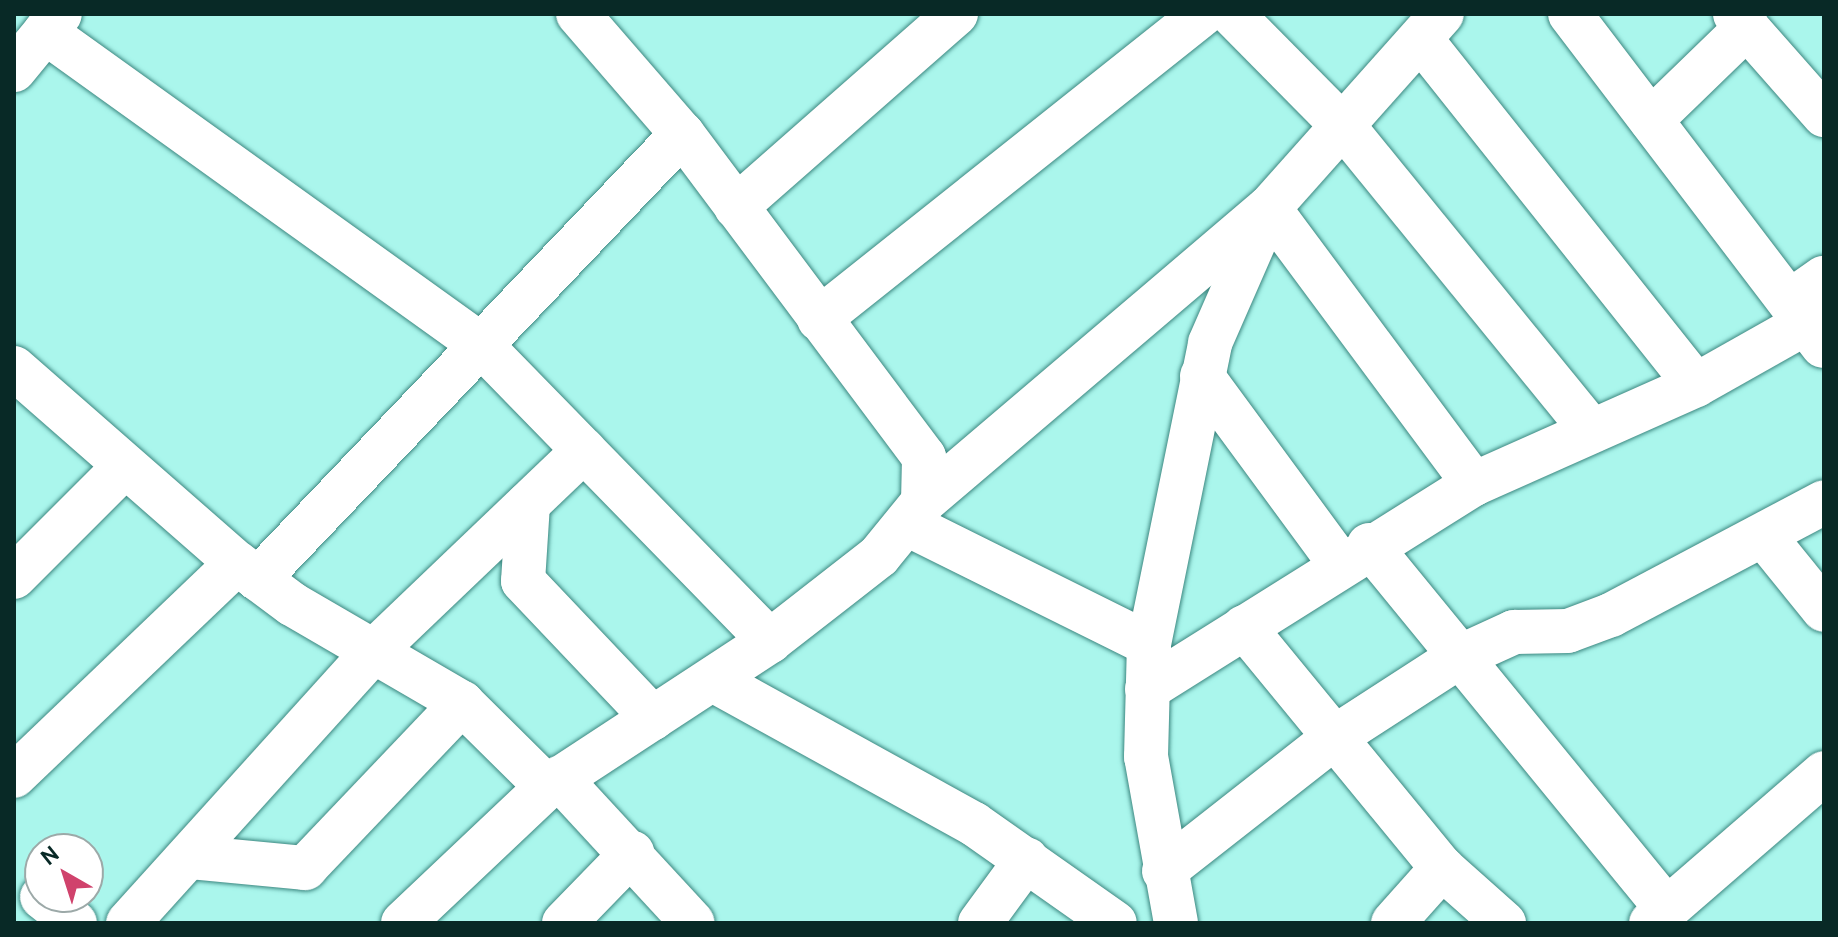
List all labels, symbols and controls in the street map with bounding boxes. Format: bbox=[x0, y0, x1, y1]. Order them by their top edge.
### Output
north arrow bbox=[24, 833, 104, 913]
text: N bbox=[35, 840, 64, 871]

